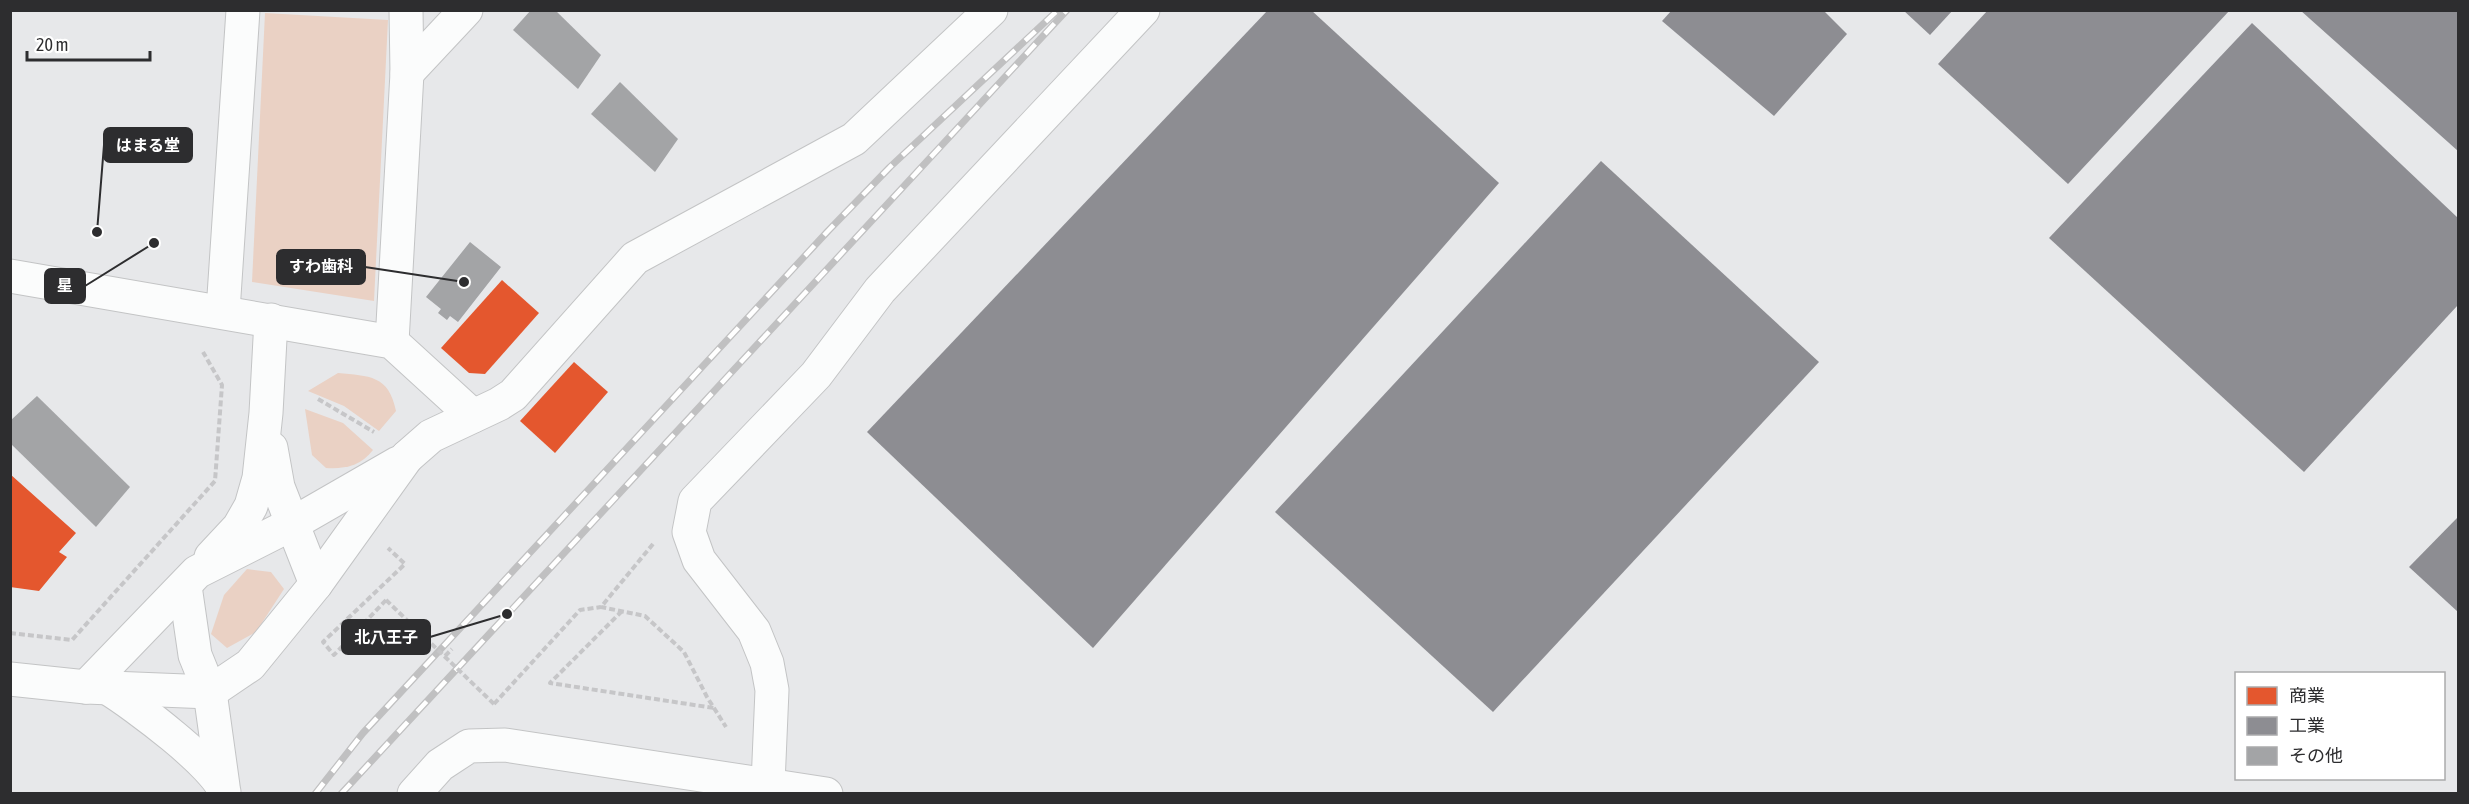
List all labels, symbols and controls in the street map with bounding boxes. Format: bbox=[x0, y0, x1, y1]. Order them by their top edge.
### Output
scale bar bbox=[27, 24, 150, 62]
text: 20 m bbox=[36, 34, 68, 55]
callout: はまる堂 bbox=[104, 128, 192, 162]
text: はまる堂 bbox=[116, 136, 180, 154]
callout: すわ歯科 bbox=[277, 250, 365, 284]
text: すわ歯科 bbox=[289, 257, 353, 275]
callout: 星 bbox=[45, 269, 85, 303]
text: 星 bbox=[57, 276, 73, 294]
callout: 北八王子 bbox=[342, 620, 430, 654]
text: 北八王子 bbox=[354, 628, 418, 646]
legend bbox=[2235, 672, 2445, 780]
text: 商業 bbox=[2289, 685, 2325, 706]
text: 工業 bbox=[2289, 715, 2325, 736]
text: その他 bbox=[2289, 745, 2343, 766]

